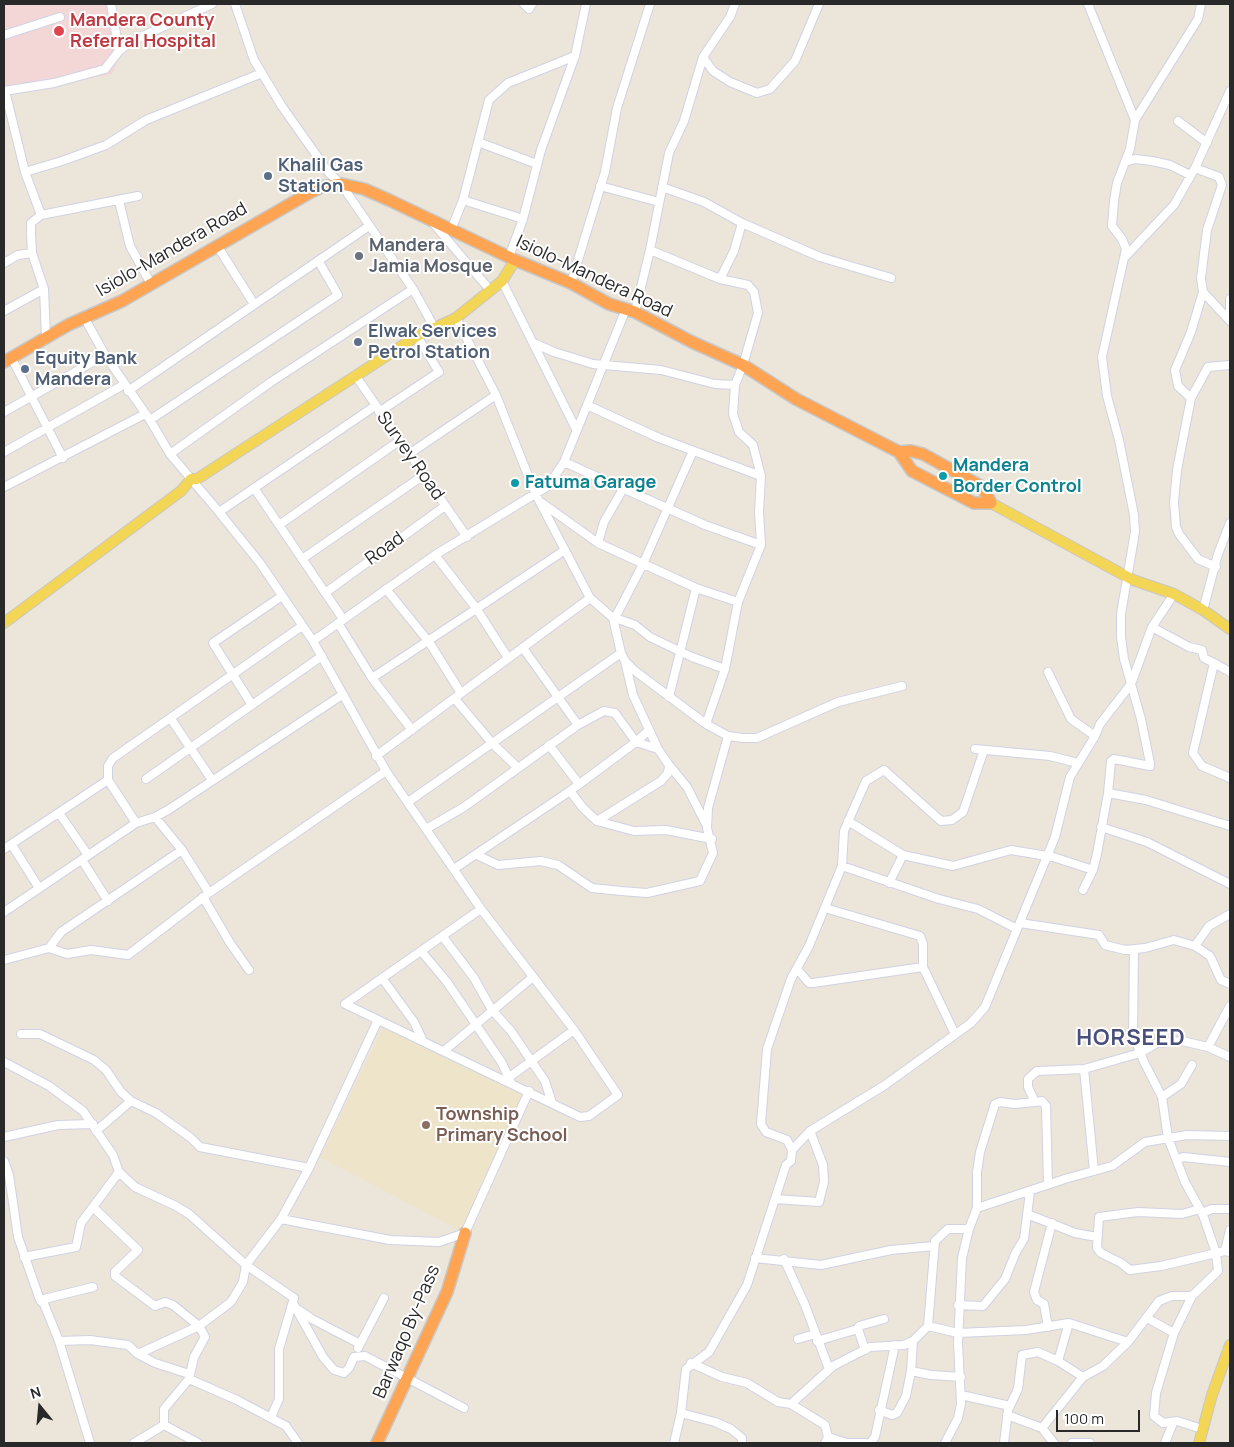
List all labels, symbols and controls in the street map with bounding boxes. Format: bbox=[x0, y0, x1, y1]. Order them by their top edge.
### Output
place label: Mandera County Referral Hospital bbox=[70, 10, 216, 52]
marker: Mandera County Referral Hospital bbox=[52, 24, 66, 38]
place label: Khalil Gas Station bbox=[278, 155, 363, 198]
marker: Khalil Gas Station bbox=[262, 170, 274, 182]
street label: Isiolo-Mandera Road bbox=[93, 198, 251, 302]
street label: Isiolo-Mandera Road bbox=[512, 231, 676, 323]
place label: Mandera Jamia Mosque bbox=[369, 235, 493, 278]
marker: Mandera Jamia Mosque bbox=[353, 250, 365, 262]
place label: Elwak Services Petrol Station bbox=[368, 321, 497, 364]
marker: Elwak Services Petrol Station bbox=[352, 336, 364, 348]
place label: Equity Bank Mandera bbox=[35, 348, 137, 390]
marker: Equity Bank Mandera bbox=[19, 363, 31, 375]
street label: Survey Road bbox=[372, 408, 448, 504]
place label: Mandera Border Control bbox=[953, 455, 1082, 498]
marker: Mandera Border Control bbox=[937, 470, 949, 482]
place label: Fatuma Garage bbox=[525, 472, 656, 494]
marker: Fatuma Garage bbox=[509, 477, 521, 489]
street label: Road bbox=[361, 528, 409, 570]
district label: HORSEED bbox=[1075, 1026, 1187, 1052]
place label: Township Primary School bbox=[436, 1104, 568, 1146]
marker: Township Primary School bbox=[420, 1119, 432, 1131]
street label: Barwaqo By-Pass bbox=[369, 1262, 445, 1402]
north arrow bbox=[15, 1382, 65, 1432]
text: N bbox=[28, 1382, 43, 1403]
scale bar bbox=[1059, 1400, 1143, 1432]
text: 100 m bbox=[1064, 1408, 1104, 1429]

